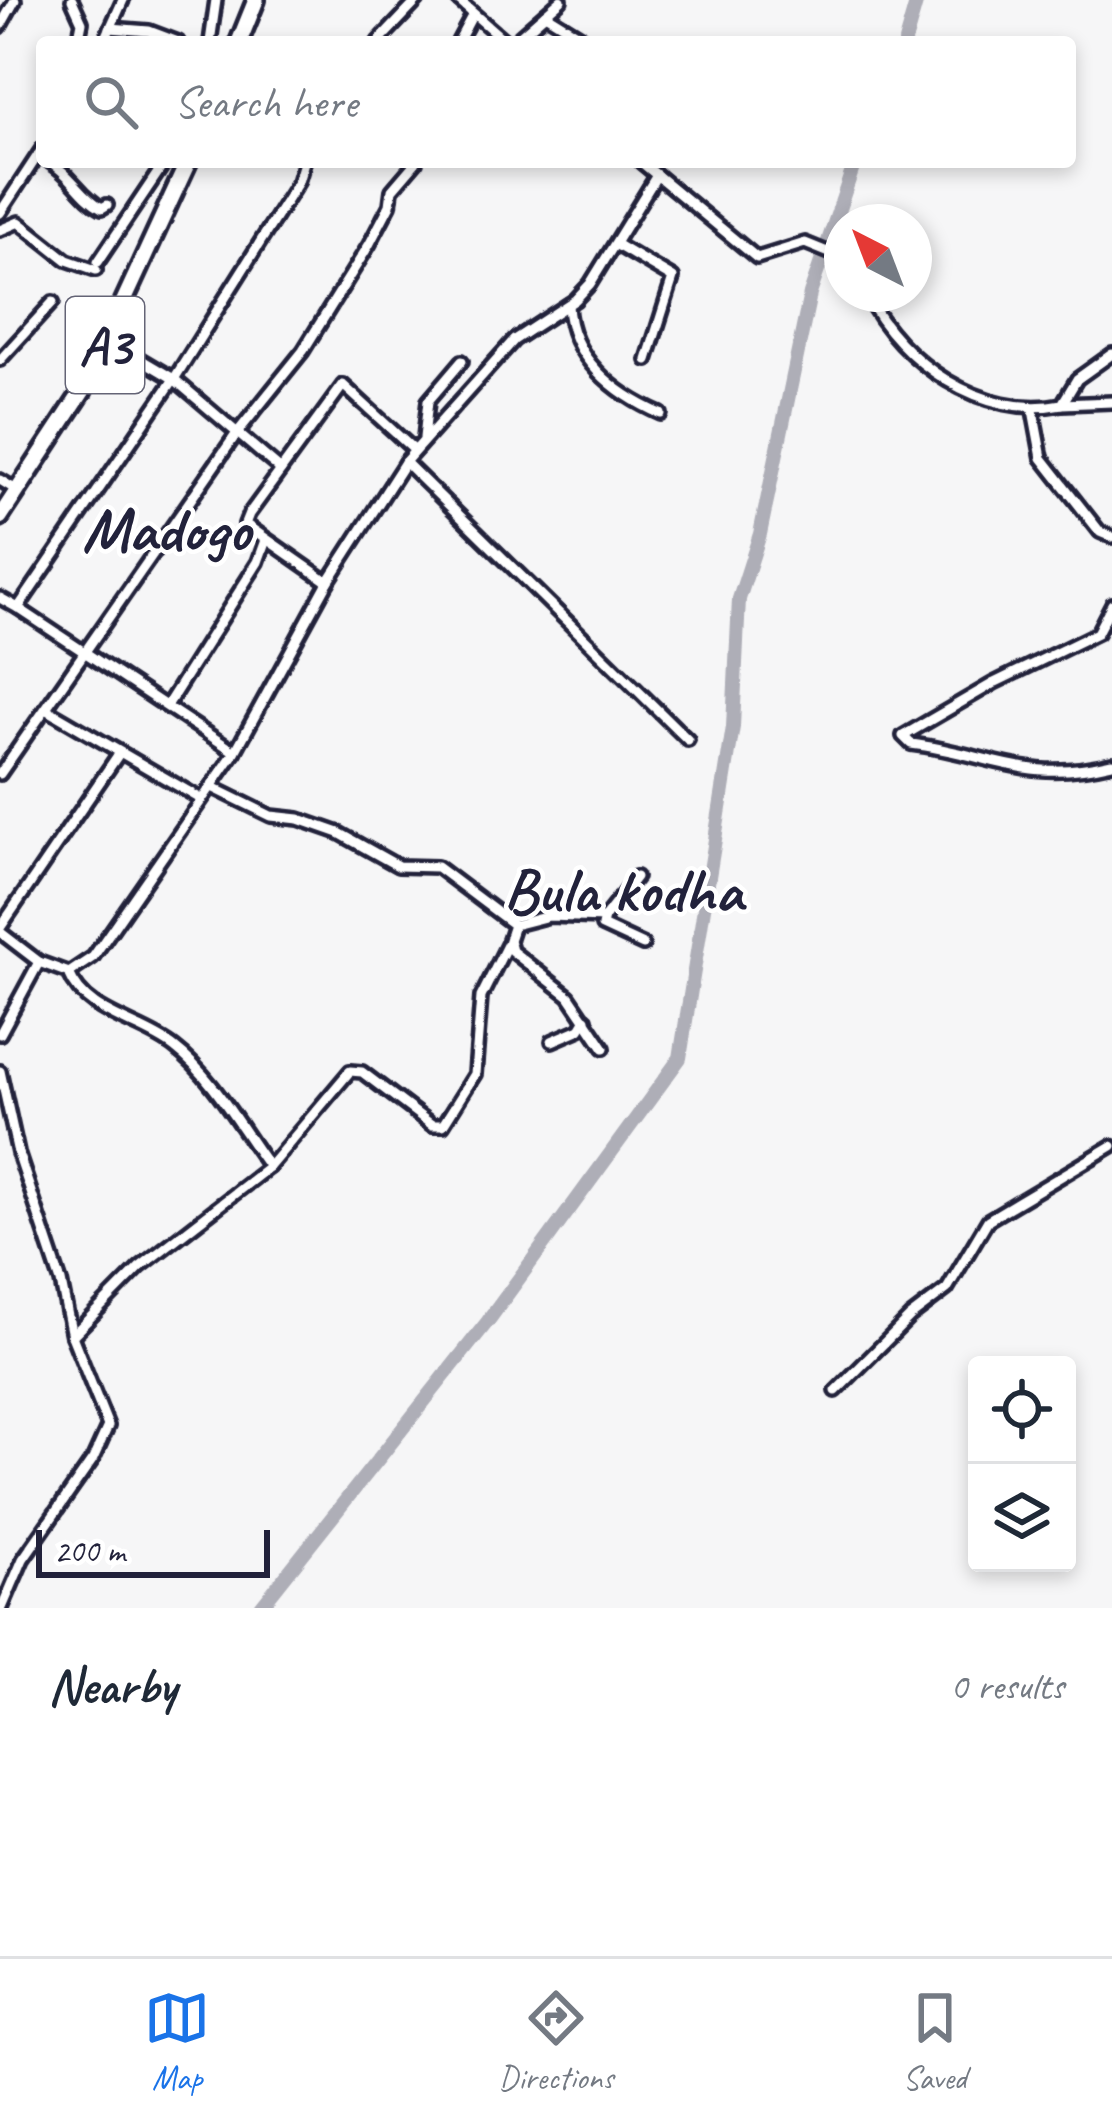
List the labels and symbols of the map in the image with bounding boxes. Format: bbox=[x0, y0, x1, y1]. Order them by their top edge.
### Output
north arrow bbox=[824, 204, 932, 312]
road number: A3 bbox=[66, 297, 144, 393]
district label: Madogo bbox=[82, 490, 254, 569]
district label: Bula kodha bbox=[504, 851, 747, 930]
scale bar bbox=[36, 1524, 270, 1577]

